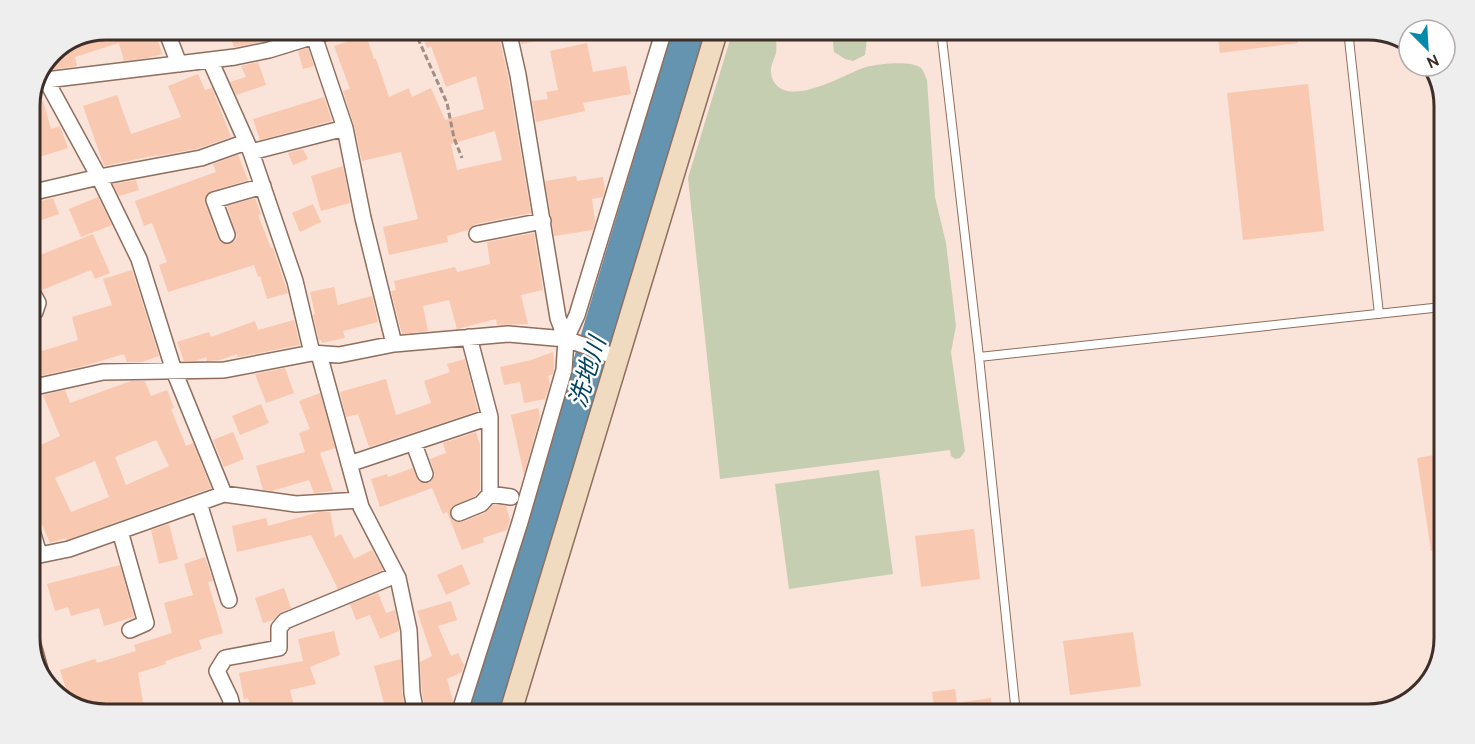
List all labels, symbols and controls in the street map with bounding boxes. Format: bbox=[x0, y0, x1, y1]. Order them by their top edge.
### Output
north arrow bbox=[1397, 18, 1457, 78]
text: N bbox=[1424, 50, 1442, 72]
water label: 洗地川 bbox=[563, 330, 612, 411]

